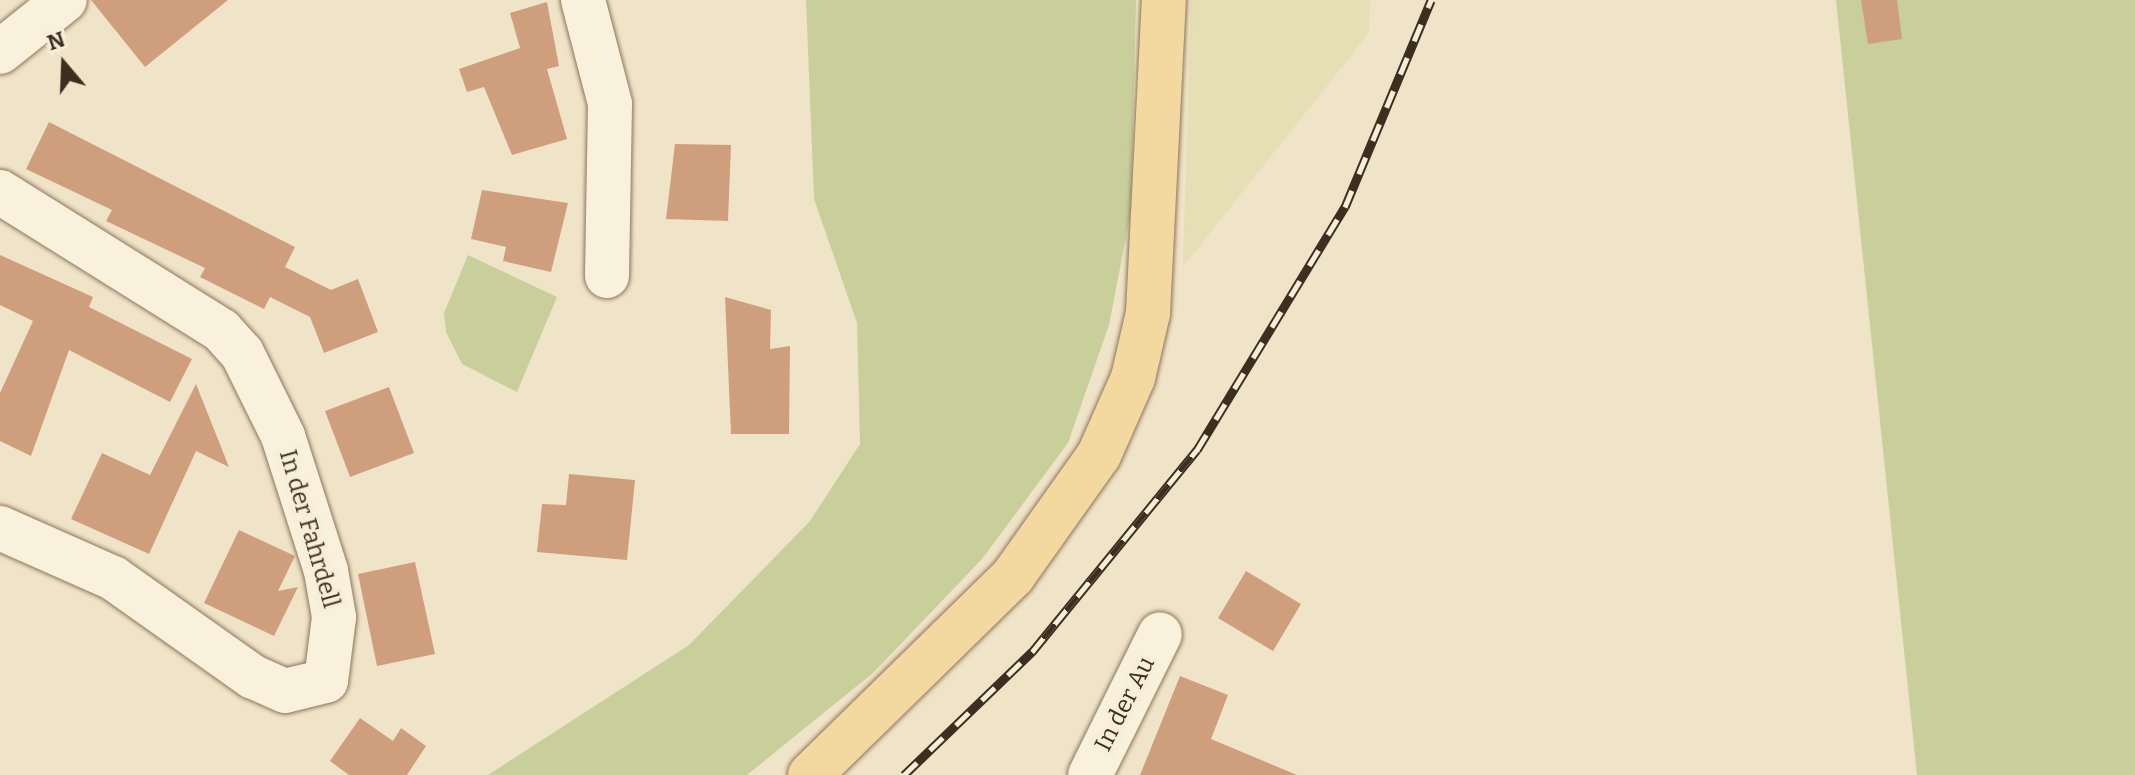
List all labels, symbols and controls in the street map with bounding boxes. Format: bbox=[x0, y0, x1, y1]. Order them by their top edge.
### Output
north arrow bbox=[24, 24, 104, 104]
text: N bbox=[44, 25, 68, 56]
street label: In der Fahrdell bbox=[273, 447, 345, 611]
street label: In der Au bbox=[1089, 652, 1161, 756]

